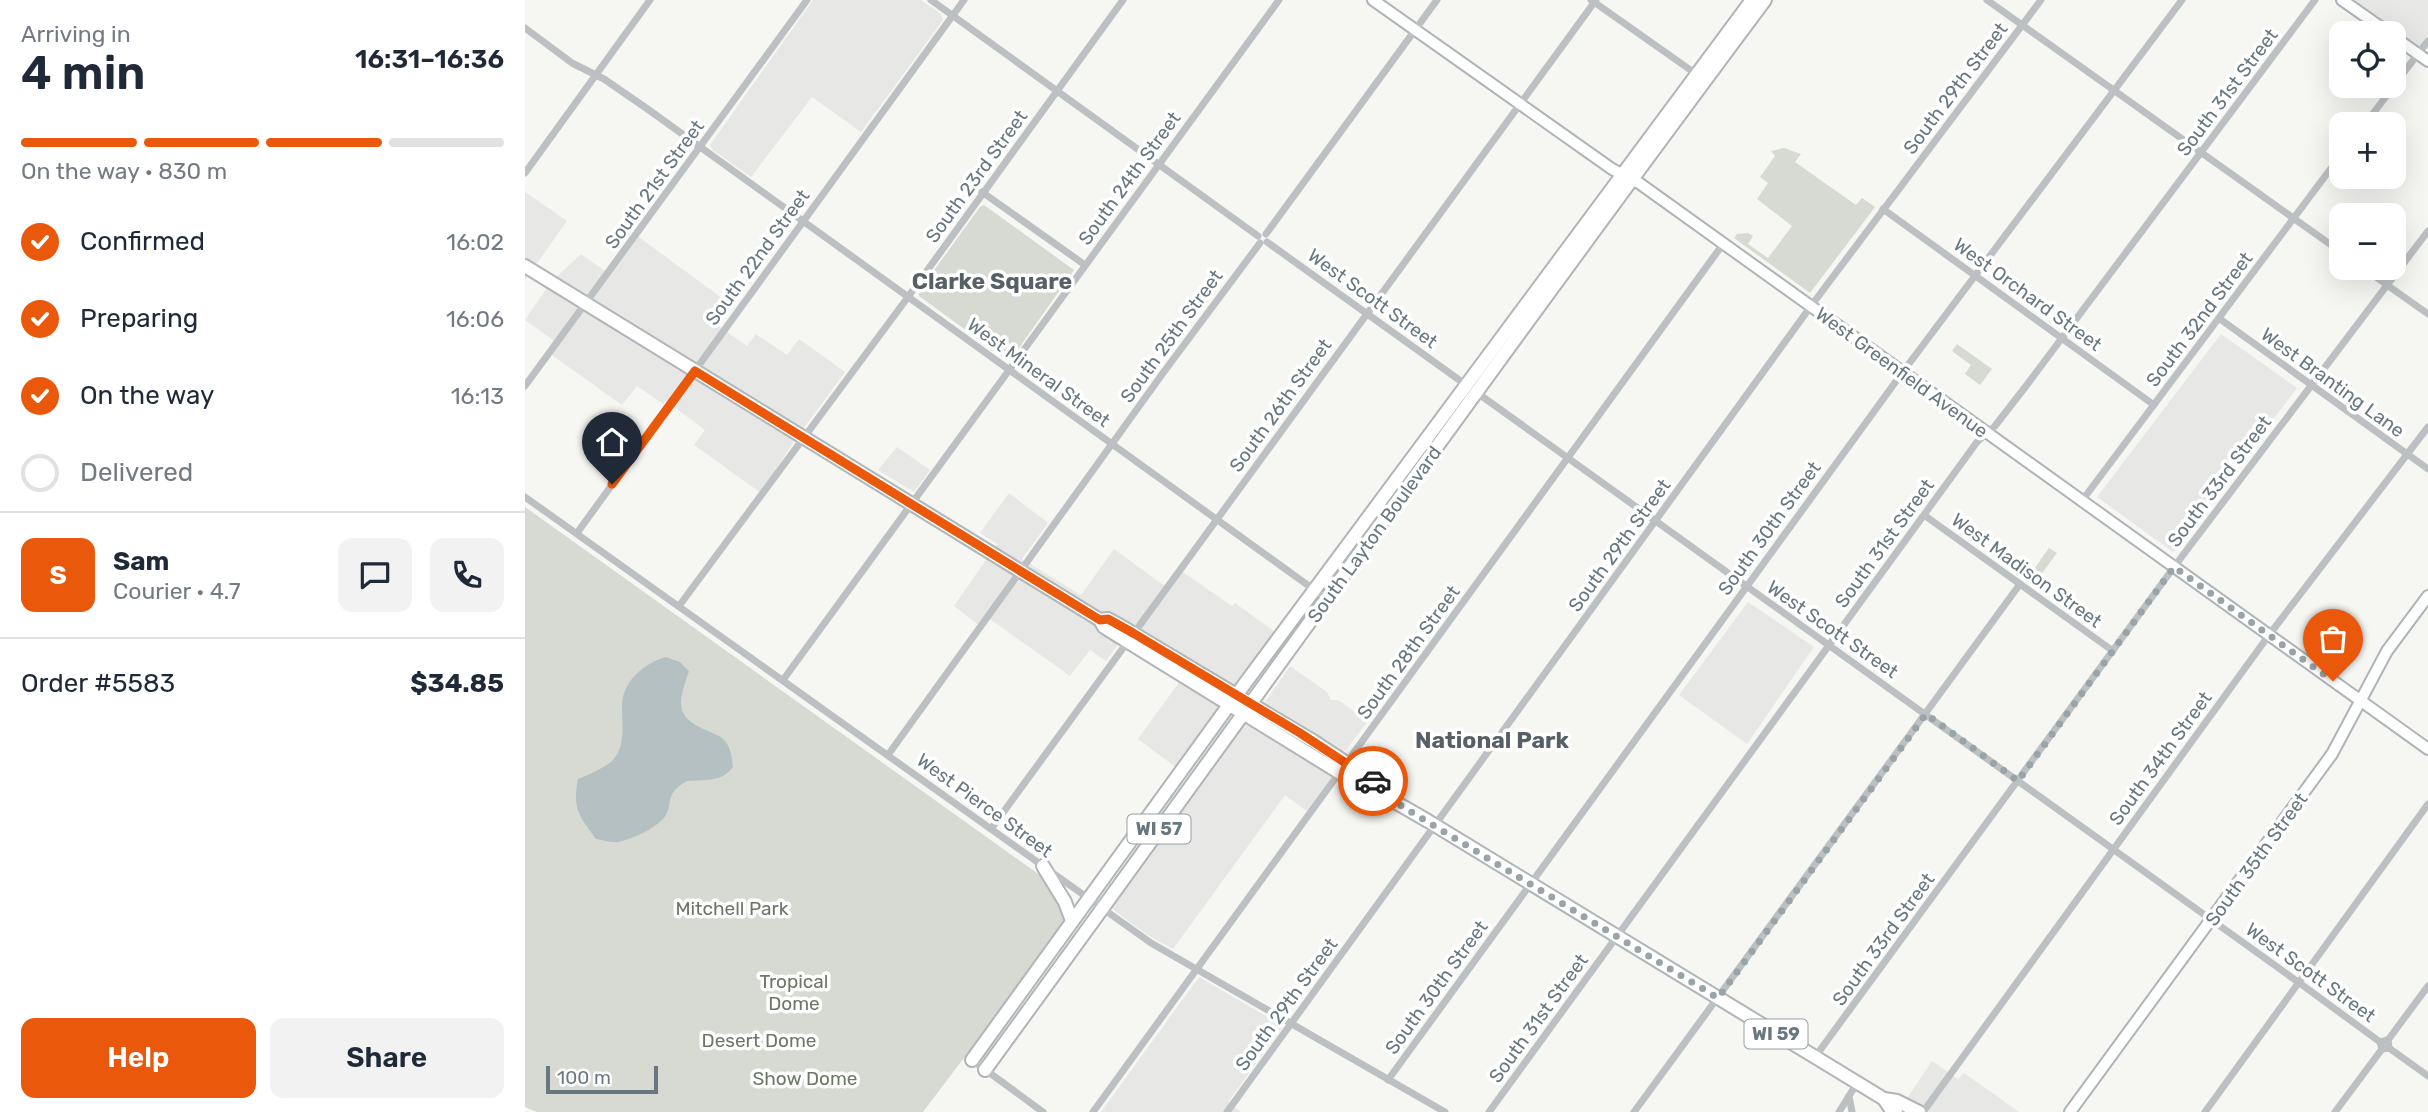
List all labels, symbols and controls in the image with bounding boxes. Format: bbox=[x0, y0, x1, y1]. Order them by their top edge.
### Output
street label: South 29th Street bbox=[1898, 18, 2013, 159]
text: Arriving in bbox=[21, 20, 131, 48]
map controls bbox=[2329, 21, 2406, 280]
button: locate bbox=[2329, 21, 2406, 98]
street label: South 31st Street bbox=[2172, 24, 2283, 161]
text: 16:31–16:36 bbox=[355, 44, 504, 75]
text: 4 min bbox=[21, 46, 145, 101]
street label: South 23rd Street bbox=[921, 105, 1033, 247]
street label: South 24th Street bbox=[1073, 107, 1186, 249]
button: + bbox=[2329, 112, 2406, 189]
street label: South 21st Street bbox=[600, 115, 709, 253]
text: On the way · 830 m bbox=[21, 157, 227, 185]
street label: South 22nd Street bbox=[700, 184, 815, 330]
button: − bbox=[2329, 203, 2406, 280]
icon: check bbox=[21, 223, 59, 261]
text: Confirmed bbox=[80, 226, 205, 257]
text: 16:02 bbox=[446, 228, 504, 256]
street label: West Orchard Street bbox=[1949, 233, 2107, 356]
street label: West Scott Street bbox=[1303, 244, 1443, 354]
street label: South 32nd Street bbox=[2141, 247, 2258, 391]
street label: South 25th Street bbox=[1115, 265, 1228, 407]
district label: Clarke Square bbox=[912, 267, 1072, 295]
icon: check bbox=[21, 300, 59, 338]
street label: West Greenfield Avenue bbox=[1811, 302, 1992, 443]
text: Preparing bbox=[80, 303, 198, 334]
text: 16:06 bbox=[446, 305, 504, 333]
street label: West Mineral Street bbox=[963, 313, 1115, 432]
street label: West Branting Lane bbox=[2256, 323, 2409, 442]
street label: South 26th Street bbox=[1224, 334, 1337, 476]
icon: check bbox=[21, 377, 59, 415]
text: On the way bbox=[80, 380, 214, 411]
text: 16:13 bbox=[451, 382, 504, 410]
street label: South 33rd Street bbox=[2162, 411, 2277, 552]
pin bbox=[582, 412, 642, 484]
icon: home bbox=[593, 423, 631, 461]
street label: South Layton Boulevard bbox=[1303, 442, 1446, 627]
street label: South 30th Street bbox=[1713, 456, 1826, 600]
text: Delivered bbox=[80, 457, 193, 488]
street label: South 29th Street bbox=[1563, 474, 1676, 616]
street label: South 31st Street bbox=[1830, 474, 1939, 612]
street label: West Madison Street bbox=[1947, 508, 2107, 633]
button: chat bbox=[338, 538, 412, 612]
button: phone bbox=[430, 538, 504, 612]
text: Sam bbox=[113, 546, 169, 577]
text: S bbox=[49, 560, 67, 591]
street label: West Scott Street bbox=[1763, 576, 1903, 684]
text: Courier · 4.7 bbox=[113, 577, 240, 605]
street label: South 28th Street bbox=[1352, 580, 1465, 724]
pin bbox=[2303, 609, 2363, 681]
icon: bag bbox=[2314, 620, 2352, 658]
text: Order #5583 bbox=[21, 668, 175, 699]
text: $34.85 bbox=[410, 668, 504, 699]
street label: South 34th Street bbox=[2104, 687, 2217, 830]
district label: National Park bbox=[1415, 726, 1570, 754]
courier bbox=[1338, 746, 1408, 816]
street label: West Pierce Street bbox=[912, 748, 1058, 863]
icon: car bbox=[1354, 762, 1392, 800]
street label: South 35th Street bbox=[2200, 788, 2313, 930]
road number: WI 57 bbox=[1127, 814, 1191, 844]
street label: South 33rd Street bbox=[1827, 868, 1940, 1010]
park label: Mitchell Park bbox=[675, 897, 789, 920]
street label: South 30th Street bbox=[1380, 915, 1493, 1059]
street label: West Scott Street bbox=[2241, 918, 2381, 1028]
street label: South 29th Street bbox=[1230, 933, 1343, 1075]
street label: South 31st Street bbox=[1484, 949, 1593, 1087]
park label: Tropical Dome bbox=[760, 970, 828, 1015]
button: Help bbox=[21, 1018, 256, 1098]
button: Share bbox=[270, 1018, 504, 1098]
road number: WI 59 bbox=[1745, 1020, 1807, 1049]
park label: Desert Dome bbox=[702, 1029, 816, 1052]
scale bar bbox=[546, 1063, 658, 1095]
text: 100 m bbox=[557, 1066, 611, 1089]
park label: Show Dome bbox=[752, 1067, 858, 1090]

